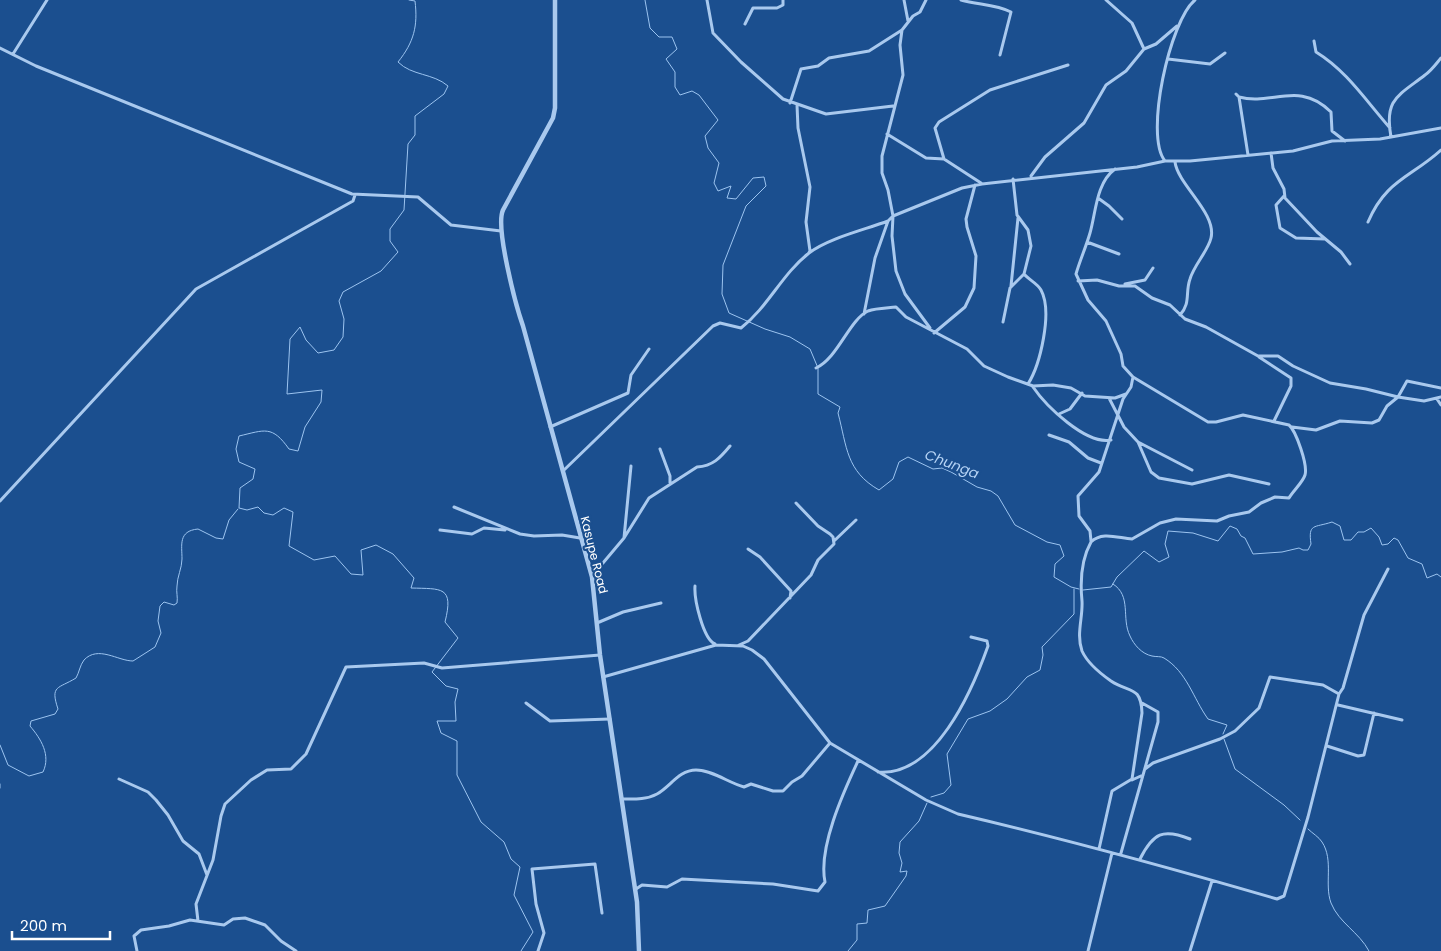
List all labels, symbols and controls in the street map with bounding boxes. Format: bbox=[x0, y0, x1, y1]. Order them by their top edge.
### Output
water label: Chunga bbox=[922, 445, 983, 484]
street label: Kasupe Road bbox=[577, 514, 612, 595]
scale bar bbox=[12, 908, 110, 940]
text: 200 m bbox=[20, 915, 67, 936]

